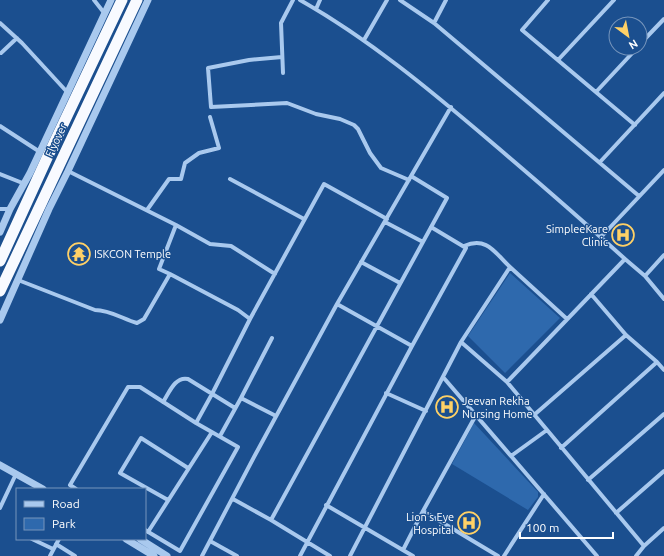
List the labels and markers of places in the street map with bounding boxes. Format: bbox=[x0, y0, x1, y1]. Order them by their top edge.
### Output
hospital icon: SimpleeKare Clinic bbox=[610, 222, 636, 248]
place label: SimpleeKare Clinic bbox=[546, 223, 608, 248]
temple icon: ISKCON Temple bbox=[66, 241, 92, 267]
place label: ISKCON Temple bbox=[94, 248, 171, 260]
hospital icon: Jeevan Rekha Nursing Home bbox=[434, 394, 460, 420]
place label: Jeevan Rekha Nursing Home bbox=[462, 395, 533, 420]
hospital icon: Lion's Eye Hospital bbox=[456, 510, 482, 536]
place label: Lion's Eye Hospital bbox=[406, 511, 454, 536]

